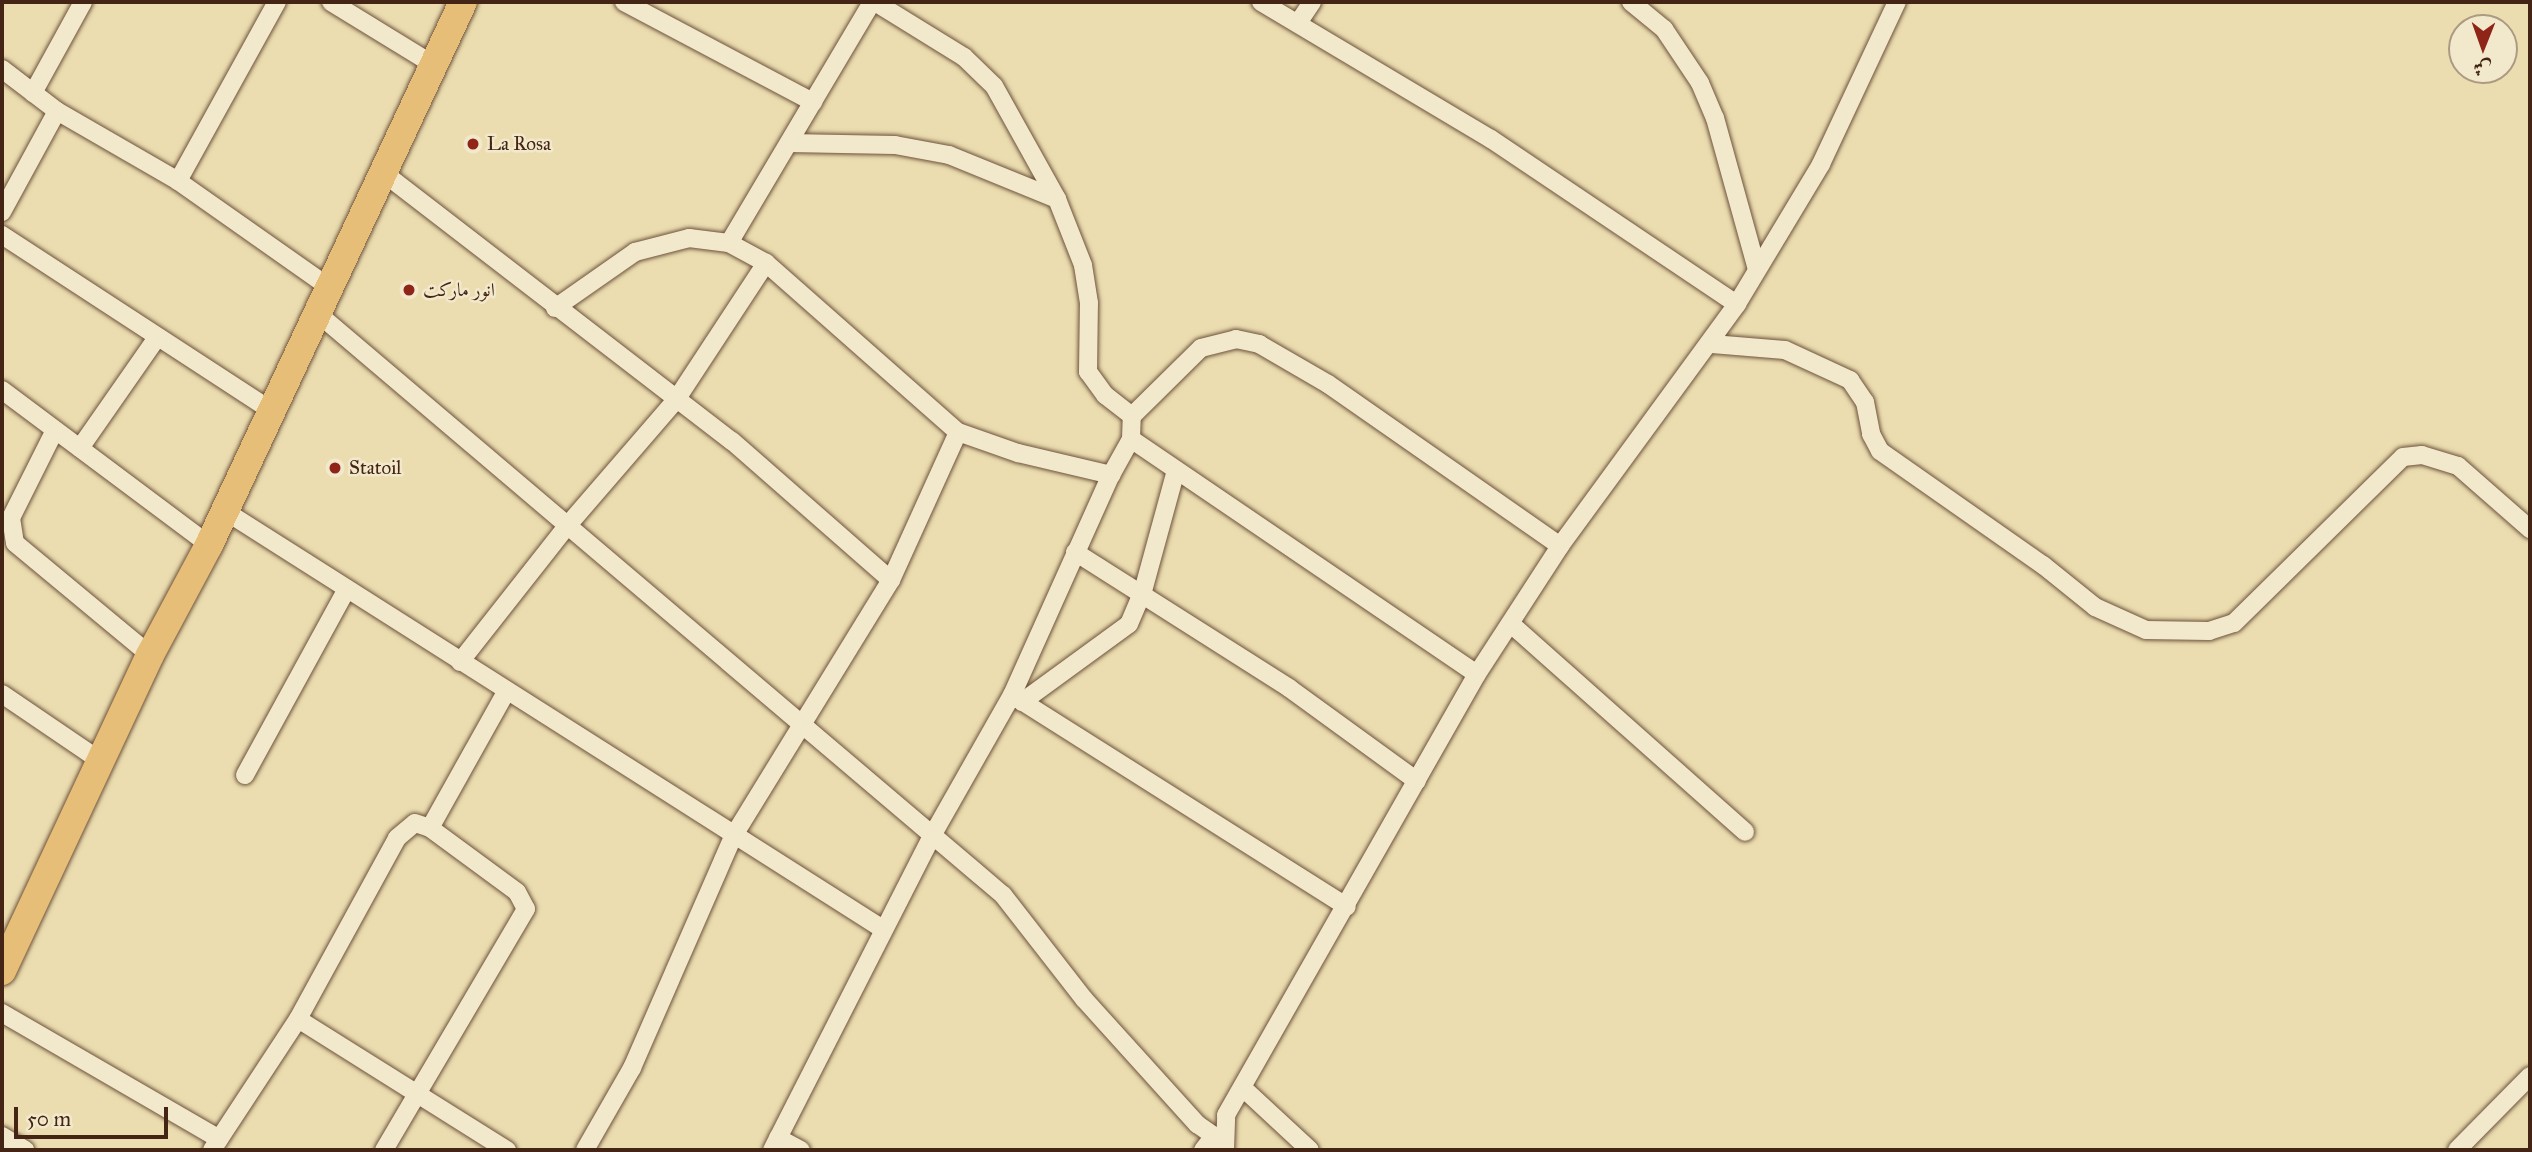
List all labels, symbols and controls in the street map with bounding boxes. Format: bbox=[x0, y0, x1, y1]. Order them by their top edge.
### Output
north arrow bbox=[2448, 14, 2518, 84]
text: ش bbox=[2473, 57, 2492, 80]
place label: La Rosa bbox=[487, 133, 551, 155]
marker: La Rosa bbox=[465, 136, 481, 152]
place label: انور ماركت bbox=[423, 279, 495, 301]
marker: انور ماركت bbox=[401, 282, 417, 298]
place label: Statoil bbox=[349, 457, 401, 479]
marker: Statoil bbox=[327, 460, 343, 476]
scale bar bbox=[18, 1092, 172, 1136]
text: 50 m bbox=[27, 1106, 71, 1132]

